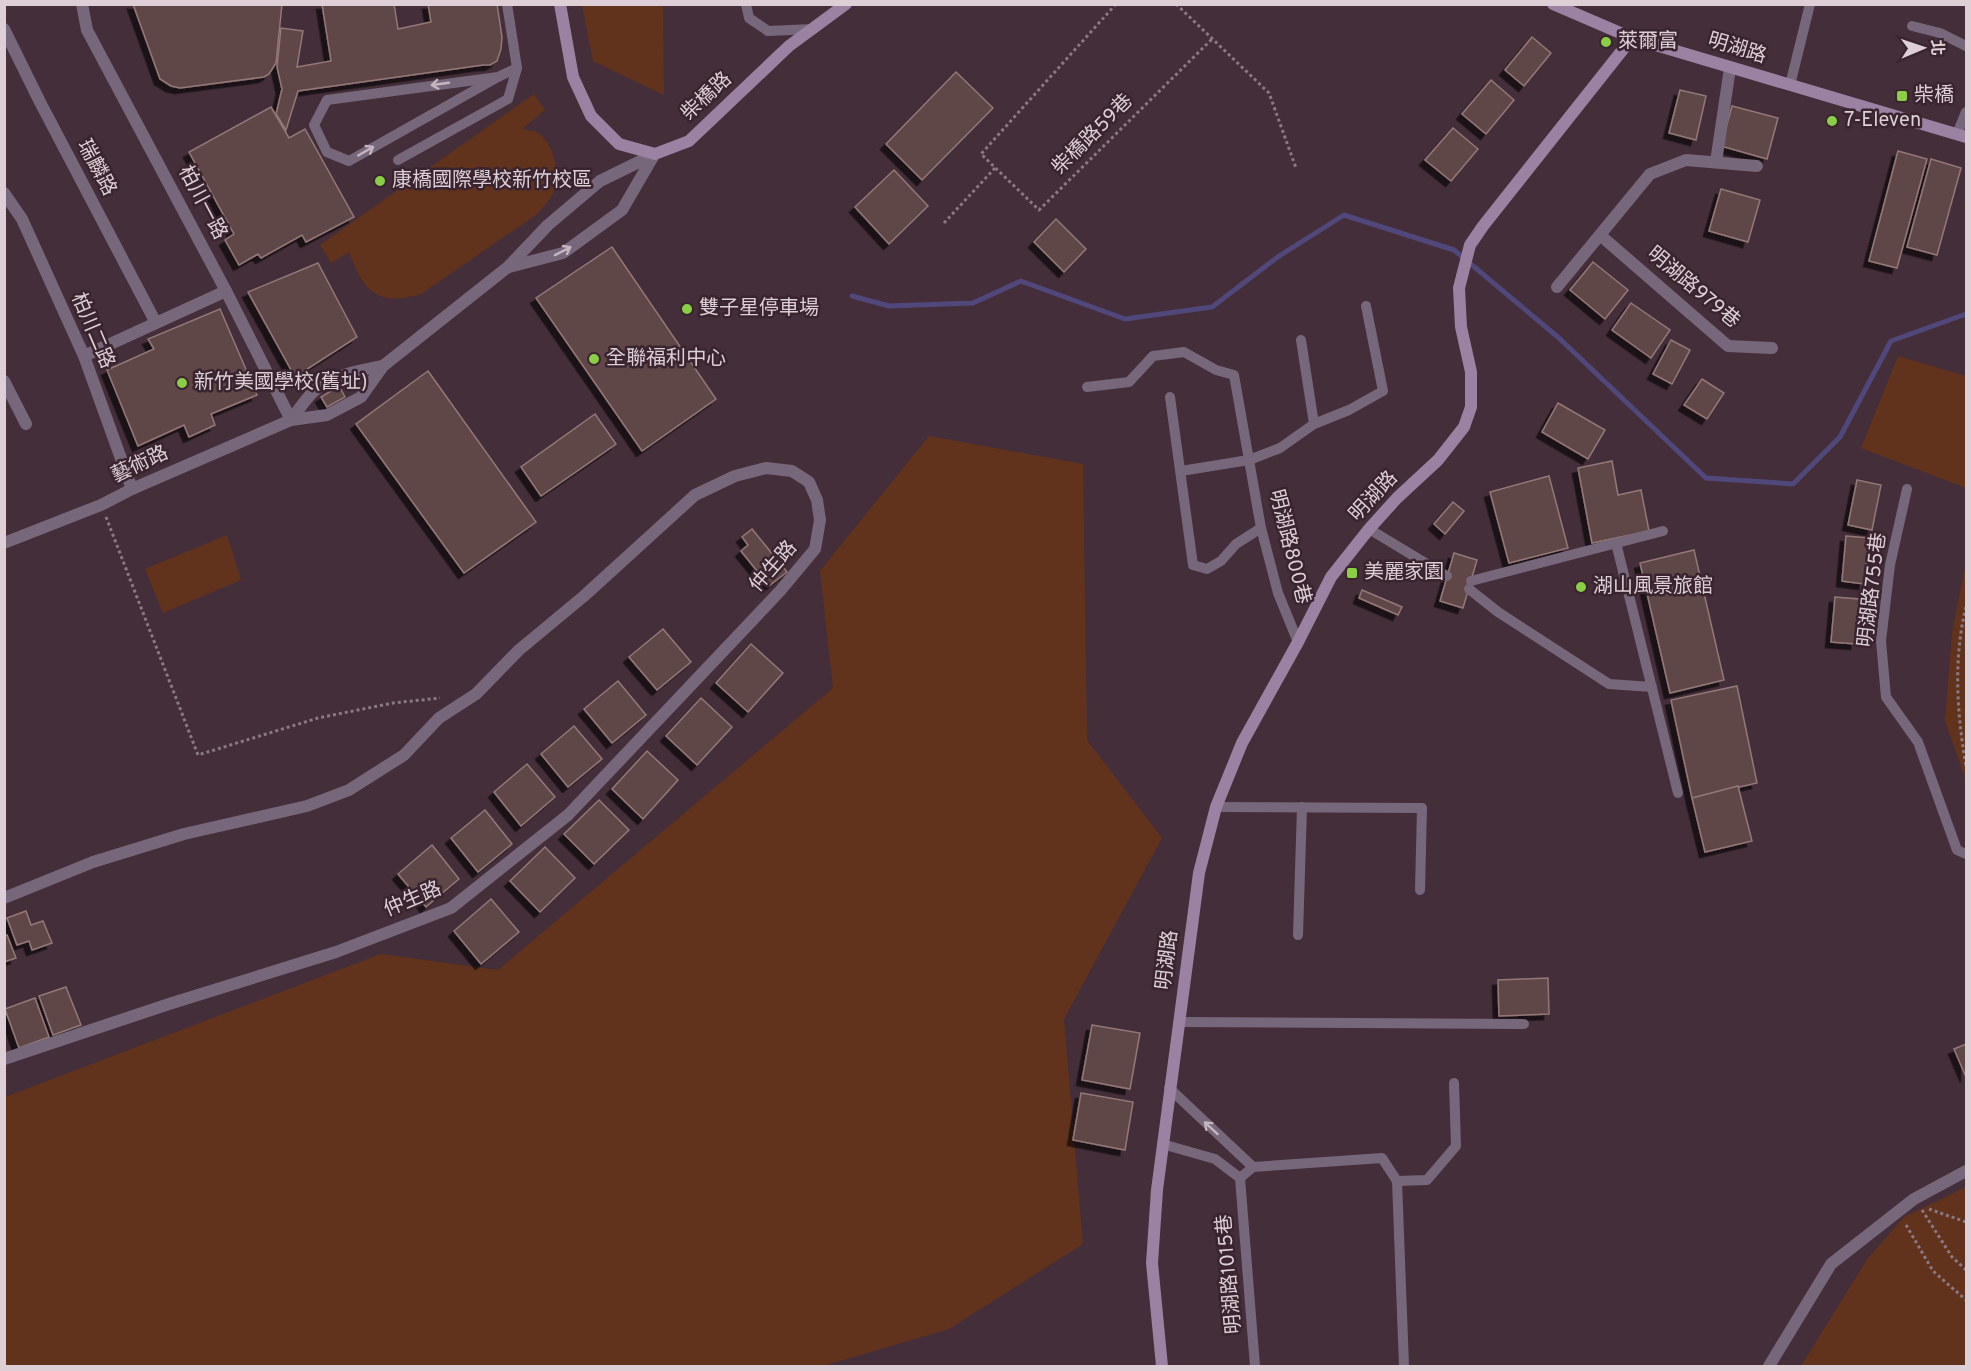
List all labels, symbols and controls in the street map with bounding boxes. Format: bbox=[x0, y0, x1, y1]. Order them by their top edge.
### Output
north arrow bbox=[1893, 18, 1953, 78]
street label: 明湖路 bbox=[1705, 28, 1769, 70]
place label: 萊爾富 bbox=[1618, 29, 1678, 55]
marker: 萊爾富 bbox=[1599, 35, 1613, 49]
text: 北 bbox=[1926, 39, 1946, 56]
street label: 柴橋路 bbox=[676, 67, 738, 127]
one-way arrow bbox=[431, 79, 450, 90]
place label: 柴橋 bbox=[1914, 83, 1954, 109]
street label: 柴橋路59巷 bbox=[1047, 89, 1139, 181]
marker: 柴橋 bbox=[1895, 89, 1909, 103]
place label: 7-Eleven bbox=[1844, 108, 1921, 134]
marker: 7-Eleven bbox=[1825, 114, 1839, 128]
street label: 瑞麟路 bbox=[70, 135, 122, 201]
one-way arrow bbox=[357, 145, 374, 157]
street label: 柏川一路 bbox=[172, 162, 232, 244]
place label: 康橋國際學校新竹校區 bbox=[392, 168, 592, 194]
marker: 康橋國際學校新竹校區 bbox=[373, 174, 387, 188]
street label: 明湖路979巷 bbox=[1641, 241, 1745, 335]
one-way arrow bbox=[554, 245, 572, 256]
street label: 柏川二路 bbox=[64, 289, 120, 373]
place label: 雙子星停車場 bbox=[699, 296, 819, 322]
marker: 雙子星停車場 bbox=[680, 302, 694, 316]
place label: 全聯福利中心 bbox=[606, 346, 726, 372]
marker: 全聯福利中心 bbox=[587, 352, 601, 366]
place label: 新竹美國學校(舊址) bbox=[194, 370, 368, 396]
marker: 新竹美國學校(舊址) bbox=[175, 376, 189, 390]
street label: 藝術路 bbox=[107, 441, 173, 489]
street label: 明湖路 bbox=[1344, 466, 1404, 528]
street label: 明湖路800巷 bbox=[1262, 487, 1316, 607]
street label: 明湖路755巷 bbox=[1853, 531, 1893, 649]
street label: 仲生路 bbox=[745, 536, 803, 598]
place label: 美麗家園 bbox=[1364, 560, 1444, 586]
marker: 美麗家園 bbox=[1345, 566, 1359, 580]
place label: 湖山風景旅館 bbox=[1593, 574, 1713, 600]
marker: 湖山風景旅館 bbox=[1574, 580, 1588, 594]
street label: 仲生路 bbox=[380, 876, 446, 924]
street label: 明湖路 bbox=[1151, 929, 1185, 991]
one-way arrow bbox=[1204, 1120, 1219, 1135]
street label: 明湖路1015巷 bbox=[1212, 1213, 1248, 1335]

